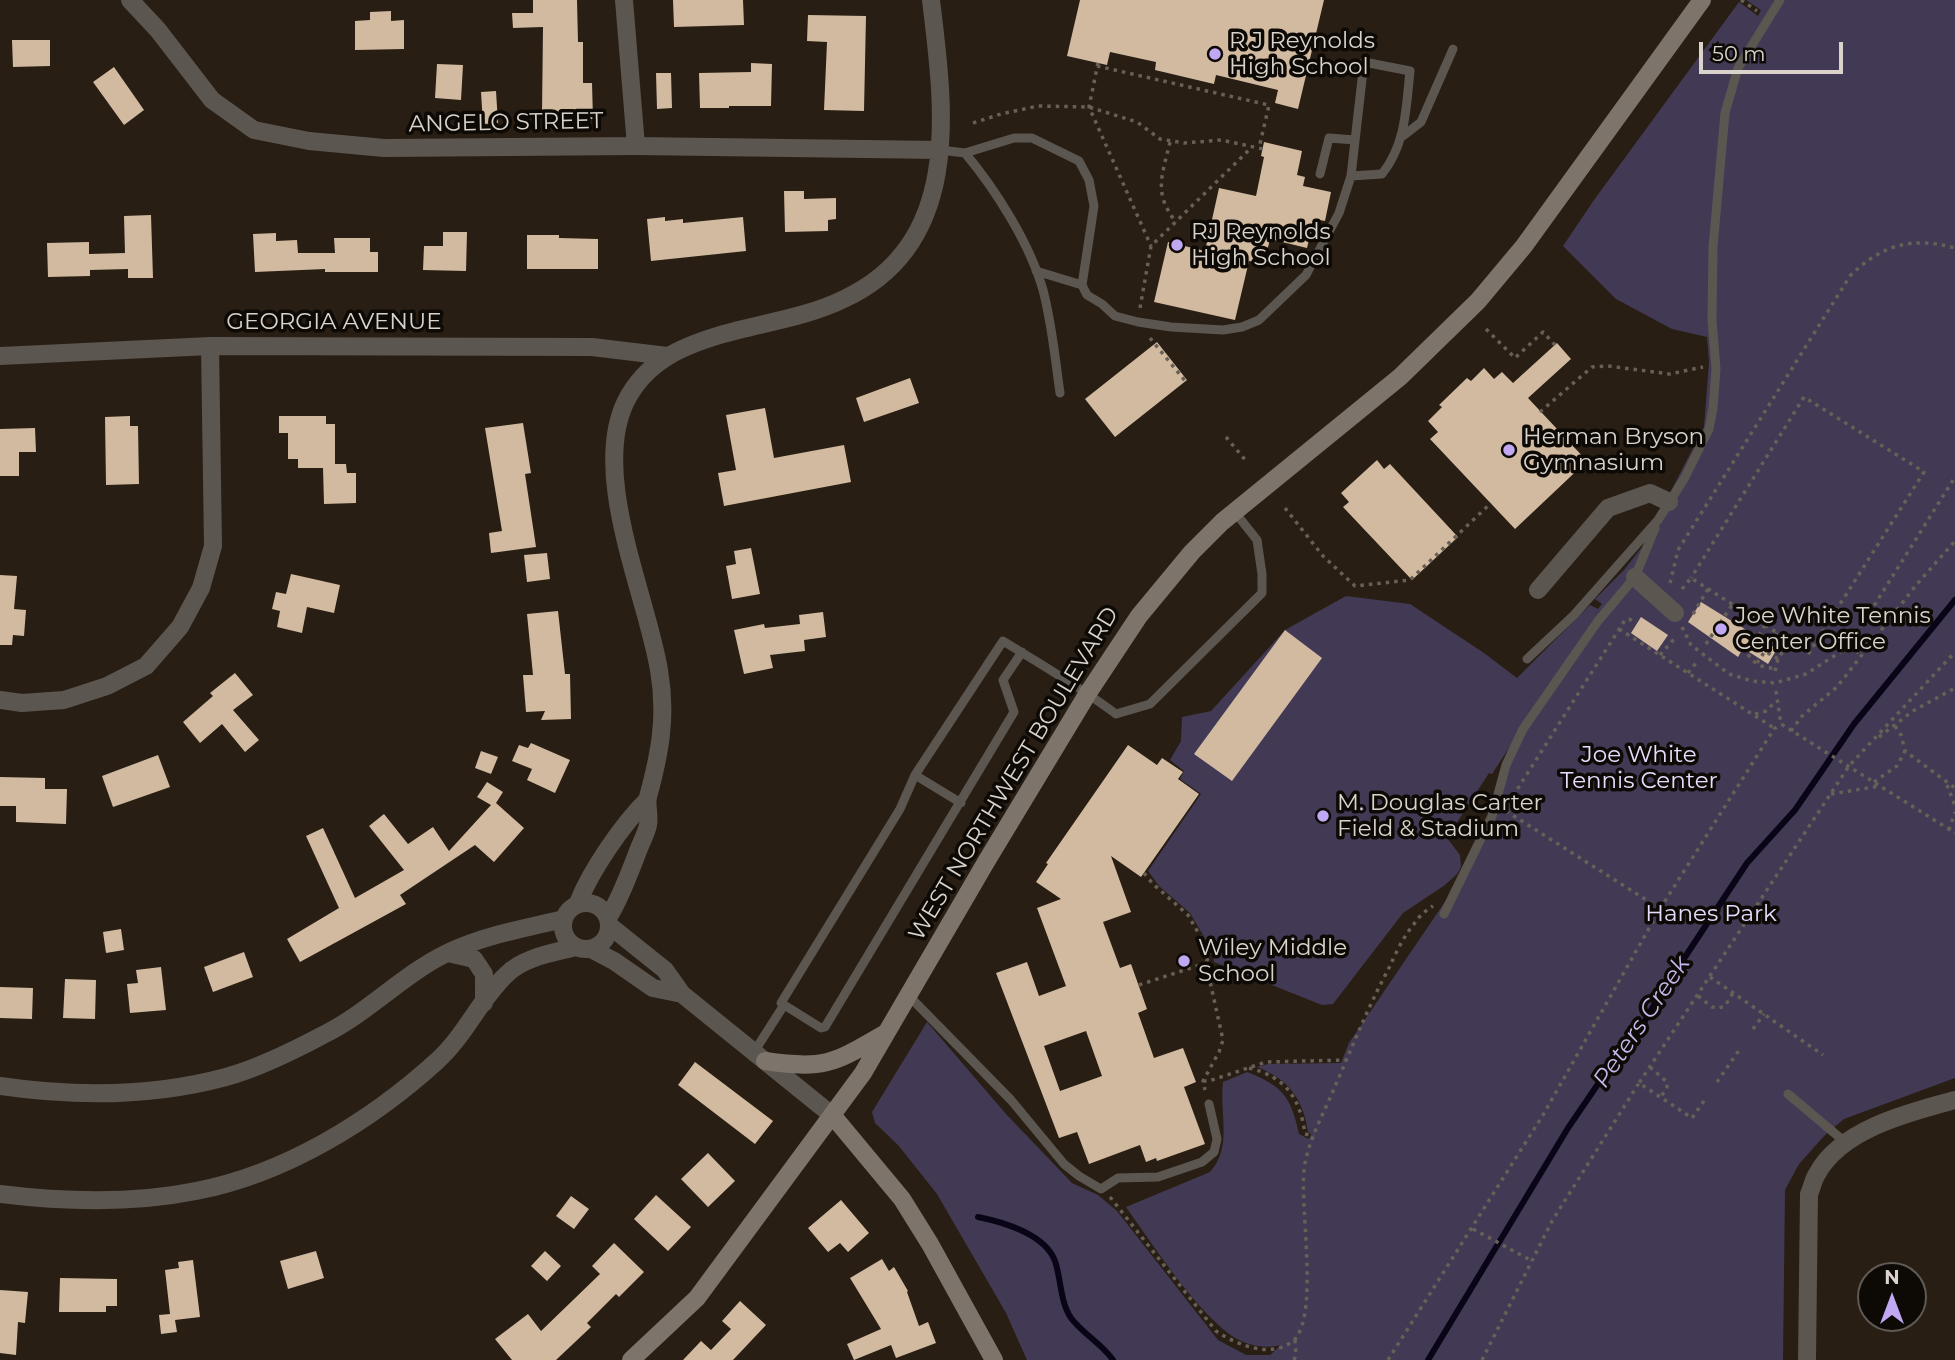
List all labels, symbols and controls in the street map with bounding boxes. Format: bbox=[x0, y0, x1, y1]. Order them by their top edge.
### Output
place label: R J Reynolds High School bbox=[1229, 27, 1375, 81]
scale bar bbox=[1703, 28, 1846, 72]
text: 50 m bbox=[1712, 41, 1766, 66]
marker: R J Reynolds High School bbox=[1207, 46, 1223, 62]
street label: ANGELO STREET bbox=[408, 108, 604, 138]
place label: RJ Reynolds High School bbox=[1191, 218, 1331, 272]
marker: RJ Reynolds High School bbox=[1169, 237, 1185, 253]
street label: GEORGIA AVENUE bbox=[226, 308, 442, 336]
place label: Herman Bryson Gymnasium bbox=[1523, 423, 1704, 477]
marker: Herman Bryson Gymnasium bbox=[1501, 442, 1517, 458]
street label: WEST NORTHWEST BOULEVARD bbox=[903, 602, 1125, 946]
place label: Joe White Tennis Center Office bbox=[1735, 602, 1931, 656]
marker: Joe White Tennis Center Office bbox=[1713, 621, 1729, 637]
park label: Joe White Tennis Center bbox=[1560, 741, 1718, 795]
place label: M. Douglas Carter Field & Stadium bbox=[1337, 789, 1543, 843]
marker: M. Douglas Carter Field & Stadium bbox=[1315, 808, 1331, 824]
park label: Hanes Park bbox=[1645, 900, 1777, 928]
place label: Wiley Middle School bbox=[1198, 934, 1347, 988]
water label: Peters Creek bbox=[1587, 951, 1697, 1093]
marker: Wiley Middle School bbox=[1176, 953, 1192, 969]
north arrow bbox=[1857, 1262, 1927, 1332]
text: N bbox=[1884, 1266, 1900, 1289]

